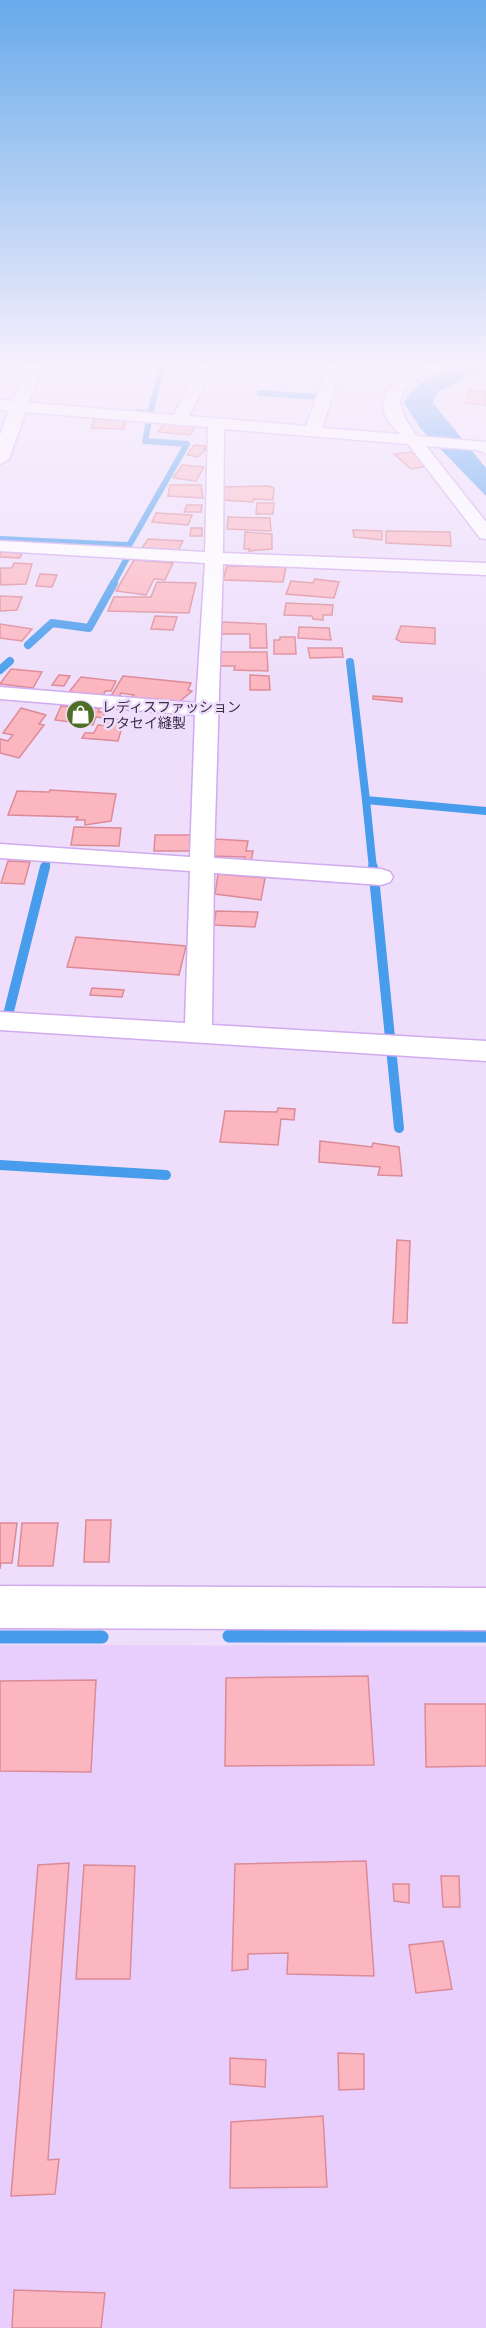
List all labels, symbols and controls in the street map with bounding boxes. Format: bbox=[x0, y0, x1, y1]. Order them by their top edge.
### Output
shop icon: レディスファッション ワタセイ縫製 bbox=[65, 699, 97, 731]
place label: レディスファッション ワタセイ縫製 bbox=[102, 699, 241, 732]

